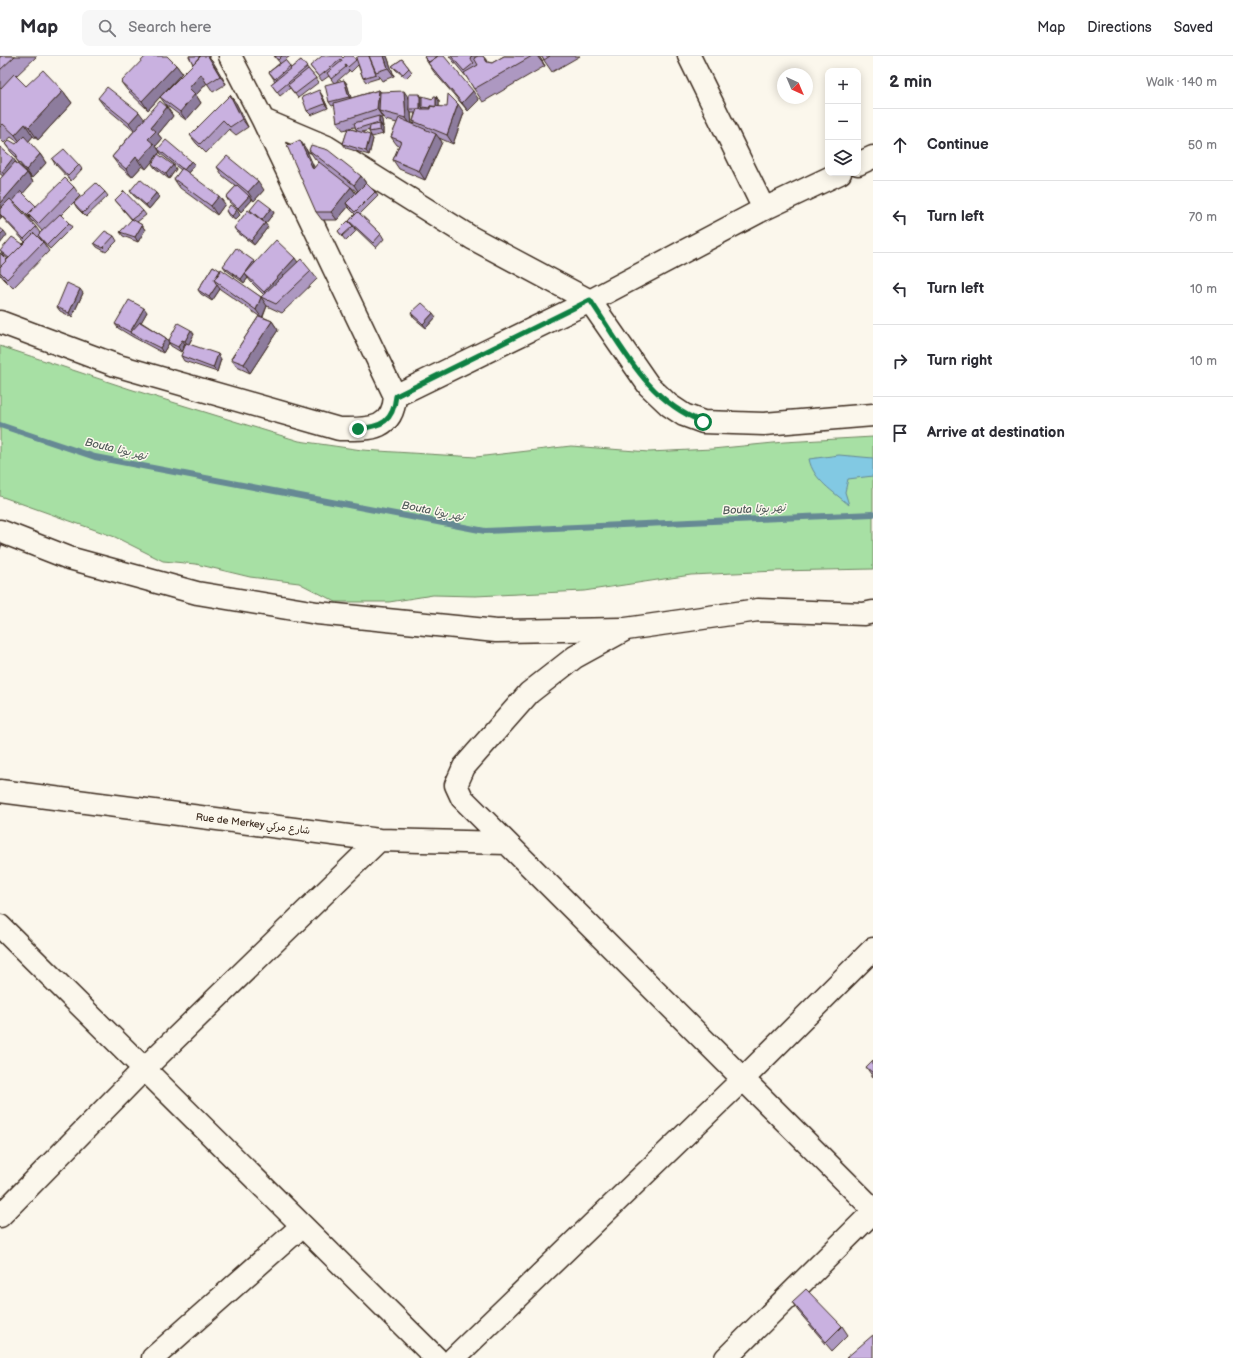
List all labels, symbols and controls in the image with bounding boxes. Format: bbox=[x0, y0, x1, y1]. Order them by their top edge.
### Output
search box bbox=[82, 10, 362, 46]
text: Map bbox=[20, 16, 58, 39]
icon: search bbox=[96, 17, 118, 39]
text: Search here bbox=[128, 18, 211, 37]
text: Map bbox=[1037, 19, 1065, 36]
text: Directions bbox=[1087, 19, 1152, 36]
text: Saved bbox=[1174, 19, 1213, 36]
north arrow bbox=[777, 68, 813, 104]
map controls bbox=[825, 68, 861, 176]
button: + bbox=[825, 68, 861, 104]
text: 2 min bbox=[889, 72, 932, 92]
text: Walk · 140 m bbox=[1146, 74, 1217, 90]
button: − bbox=[825, 104, 861, 140]
icon: ahead bbox=[889, 134, 911, 156]
text: Continue bbox=[927, 135, 989, 154]
text: 50 m bbox=[1188, 137, 1217, 153]
button: layers bbox=[825, 140, 861, 176]
icon: left bbox=[889, 206, 911, 228]
text: Turn left bbox=[927, 207, 984, 226]
text: 70 m bbox=[1189, 209, 1217, 225]
icon: left bbox=[889, 278, 911, 300]
text: Turn left bbox=[927, 279, 984, 298]
text: 10 m bbox=[1190, 281, 1217, 297]
icon: right bbox=[889, 350, 911, 372]
text: Turn right bbox=[927, 351, 992, 370]
text: 10 m bbox=[1190, 353, 1217, 369]
route start bbox=[694, 413, 712, 431]
route end bbox=[349, 420, 367, 438]
icon: arrive bbox=[889, 422, 911, 444]
text: Arrive at destination bbox=[927, 423, 1065, 442]
water label: Bouta نهر بوتا bbox=[84, 436, 150, 463]
water label: Bouta نهر بوتا bbox=[401, 499, 467, 524]
water label: Bouta نهر بوتا bbox=[722, 501, 787, 517]
street label: Rue de Merkey شارع مركي bbox=[195, 811, 311, 840]

